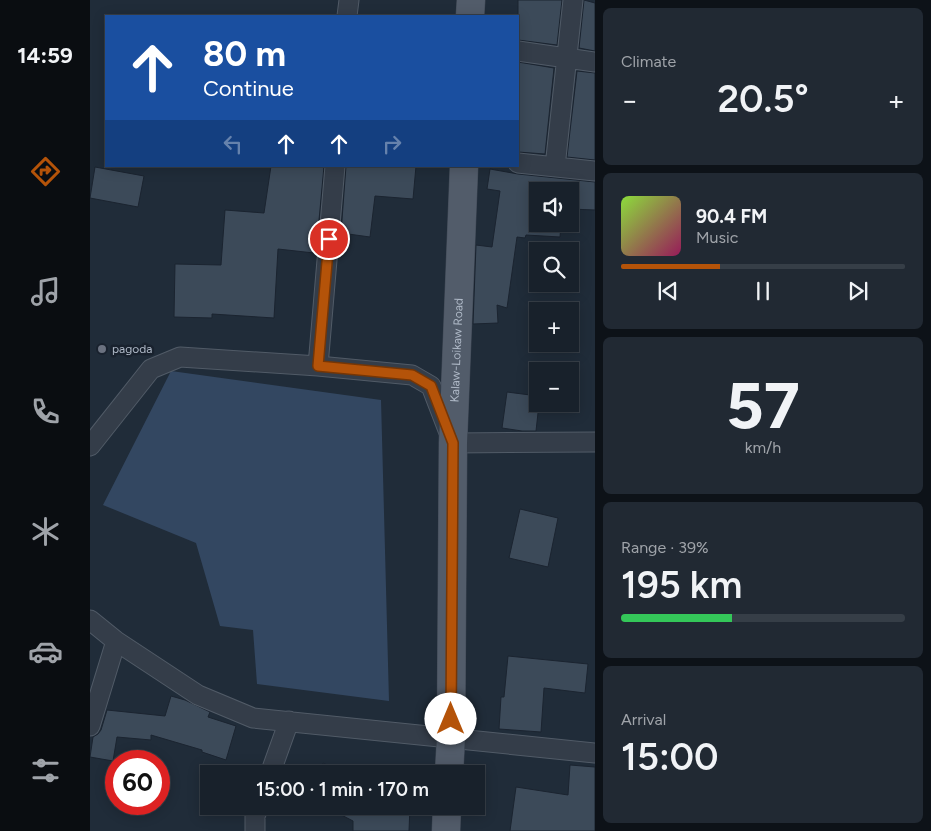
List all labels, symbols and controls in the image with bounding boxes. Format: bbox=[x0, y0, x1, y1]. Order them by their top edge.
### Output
text: 80 m bbox=[203, 33, 286, 75]
icon: ahead bbox=[120, 35, 185, 100]
text: 14:59 bbox=[17, 42, 73, 69]
text: Climate bbox=[621, 52, 676, 71]
text: Continue bbox=[203, 75, 294, 102]
text: 20.5° bbox=[717, 76, 809, 122]
text: − bbox=[621, 83, 638, 117]
text: + bbox=[888, 83, 905, 117]
icon: left bbox=[219, 130, 247, 158]
icon: ahead bbox=[272, 130, 300, 158]
icon: ahead bbox=[325, 130, 353, 158]
icon: right bbox=[378, 130, 406, 158]
icon: directions bbox=[28, 154, 63, 189]
map controls bbox=[529, 182, 579, 412]
button: sound bbox=[529, 182, 579, 232]
text: 90.4 FM bbox=[696, 205, 767, 228]
pin bbox=[308, 218, 350, 260]
icon: arrive bbox=[315, 225, 343, 253]
text: Music bbox=[696, 228, 738, 247]
button: search bbox=[529, 242, 579, 292]
icon: music bbox=[28, 274, 63, 309]
icon: previous bbox=[654, 277, 682, 305]
icon: pause bbox=[749, 277, 777, 305]
icon: next bbox=[844, 277, 872, 305]
street label: Kalaw-Loikaw Road bbox=[448, 298, 466, 403]
button: + bbox=[529, 302, 579, 352]
place label: pagoda bbox=[112, 342, 152, 356]
marker: pagoda bbox=[96, 343, 108, 355]
button: − bbox=[529, 362, 579, 412]
text: 57 bbox=[726, 366, 800, 444]
icon: phone bbox=[28, 394, 63, 429]
text: km/h bbox=[745, 438, 781, 457]
icon: climate bbox=[28, 514, 63, 549]
text: Range · 39% bbox=[621, 538, 709, 557]
text: 195 km bbox=[621, 562, 742, 608]
icon: car bbox=[28, 634, 63, 669]
position arrow bbox=[424, 692, 476, 744]
text: Arrival bbox=[621, 710, 666, 729]
text: 15:00 bbox=[621, 734, 719, 780]
speed limit sign: 60 bbox=[105, 750, 170, 815]
icon: filters bbox=[28, 753, 63, 788]
text: 15:00 · 1 min · 170 m bbox=[256, 778, 429, 801]

